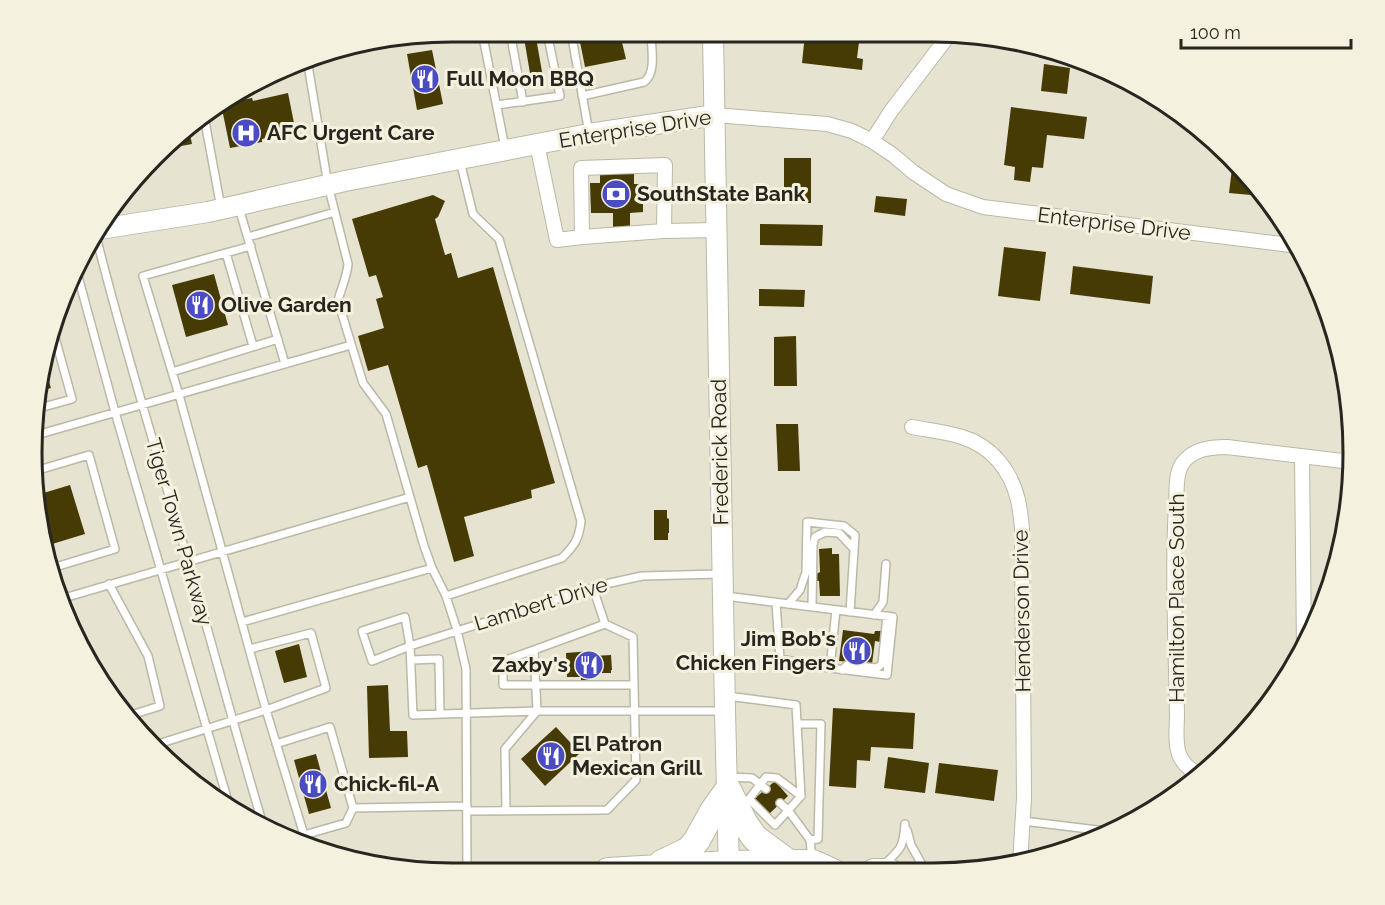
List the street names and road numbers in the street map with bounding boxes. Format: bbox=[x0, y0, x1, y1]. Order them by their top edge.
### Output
street label: Enterprise Drive bbox=[557, 104, 713, 153]
street label: Enterprise Drive bbox=[1036, 202, 1192, 245]
street label: Frederick Road bbox=[706, 378, 733, 526]
street label: Tiger Town Parkway bbox=[141, 435, 218, 628]
street label: Hamilton Place South bbox=[1164, 493, 1189, 703]
street label: Henderson Drive bbox=[1008, 529, 1035, 693]
street label: Lambert Drive bbox=[471, 571, 611, 636]

